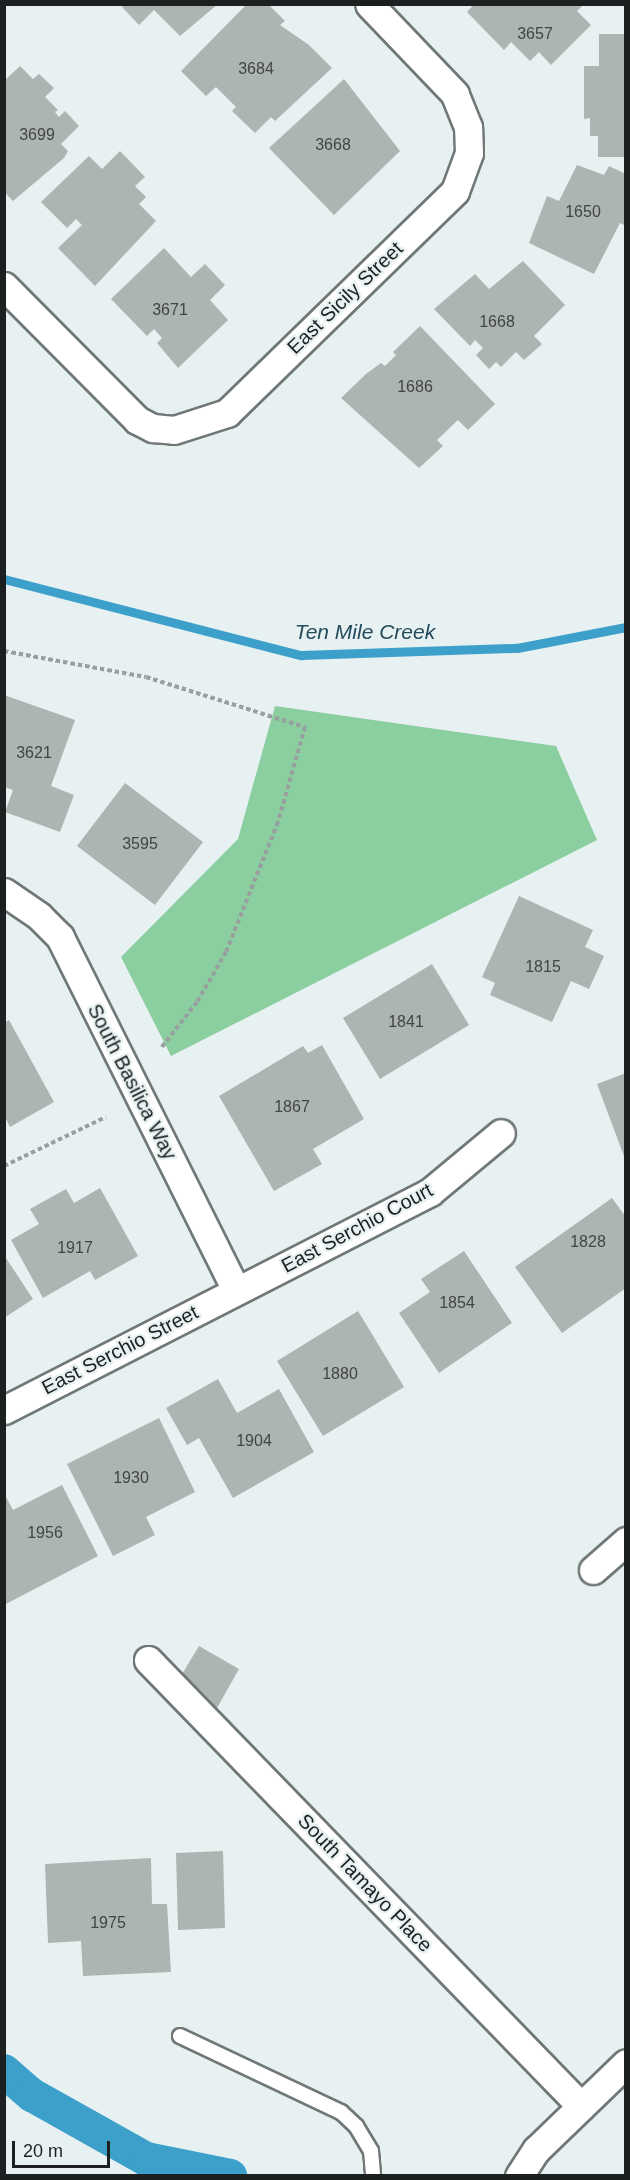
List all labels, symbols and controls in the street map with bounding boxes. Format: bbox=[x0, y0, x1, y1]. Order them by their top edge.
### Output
house number: 3657 bbox=[517, 24, 553, 44]
house number: 3684 bbox=[238, 59, 274, 79]
house number: 3699 bbox=[19, 125, 55, 145]
house number: 3668 bbox=[315, 135, 351, 155]
house number: 1650 bbox=[565, 202, 601, 222]
street label: East Sicily Street bbox=[282, 237, 408, 359]
house number: 3671 bbox=[152, 300, 188, 320]
house number: 1668 bbox=[479, 312, 515, 332]
house number: 1686 bbox=[397, 377, 433, 397]
water label: Ten Mile Creek bbox=[295, 619, 435, 645]
house number: 3621 bbox=[16, 743, 52, 763]
house number: 3595 bbox=[122, 834, 158, 854]
house number: 1815 bbox=[525, 957, 561, 977]
street label: South Basilica Way bbox=[82, 1000, 182, 1164]
house number: 1841 bbox=[388, 1012, 424, 1032]
house number: 1867 bbox=[274, 1097, 310, 1117]
street label: East Serchio Court bbox=[277, 1178, 437, 1278]
house number: 1828 bbox=[570, 1232, 606, 1252]
house number: 1917 bbox=[57, 1238, 93, 1258]
house number: 1854 bbox=[439, 1293, 475, 1313]
street label: East Serchio Street bbox=[38, 1300, 202, 1400]
house number: 1880 bbox=[322, 1364, 358, 1384]
house number: 1904 bbox=[236, 1431, 272, 1451]
house number: 1930 bbox=[113, 1468, 149, 1488]
house number: 1956 bbox=[27, 1523, 63, 1543]
street label: South Tamayo Place bbox=[293, 1809, 437, 1957]
house number: 1975 bbox=[90, 1913, 126, 1933]
scale bar bbox=[15, 2129, 112, 2167]
text: 20 m bbox=[23, 2141, 63, 2161]

